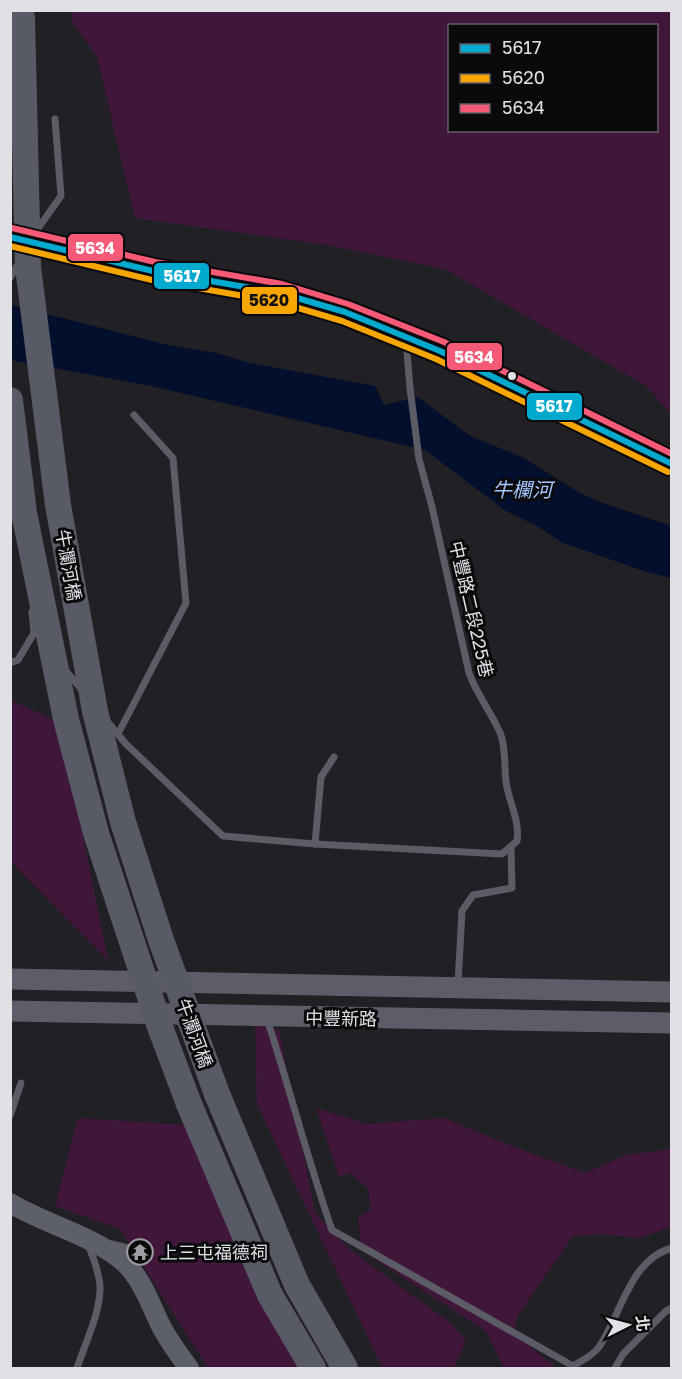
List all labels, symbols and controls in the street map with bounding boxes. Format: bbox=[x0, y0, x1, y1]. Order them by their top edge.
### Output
legend bbox=[448, 24, 658, 132]
text: 5617 bbox=[502, 36, 542, 58]
text: 5620 bbox=[502, 66, 545, 88]
text: 5634 bbox=[502, 96, 545, 118]
line badge: 5634 bbox=[67, 233, 124, 262]
text: 5634 bbox=[75, 238, 115, 258]
line badge: 5617 bbox=[153, 262, 210, 290]
text: 5617 bbox=[164, 266, 201, 286]
line badge: 5620 bbox=[241, 286, 298, 315]
text: 5620 bbox=[249, 290, 289, 310]
line badge: 5634 bbox=[446, 342, 503, 371]
text: 5634 bbox=[454, 347, 494, 367]
unlabelled marker bbox=[506, 370, 518, 382]
line badge: 5617 bbox=[526, 392, 583, 421]
text: 5617 bbox=[536, 396, 573, 416]
water label: 牛欄河 bbox=[492, 477, 556, 501]
street label: 牛瀾河橋 bbox=[52, 528, 86, 602]
street label: 中豐路二段225巷 bbox=[446, 539, 498, 679]
street label: 牛瀾河橋 bbox=[172, 995, 218, 1071]
street label: 中豐新路 bbox=[305, 1006, 377, 1030]
temple icon: 上三屯福德祠 bbox=[125, 1237, 155, 1267]
place label: 上三屯福德祠 bbox=[160, 1241, 268, 1263]
north arrow bbox=[598, 1295, 658, 1355]
text: 北 bbox=[632, 1314, 654, 1332]

